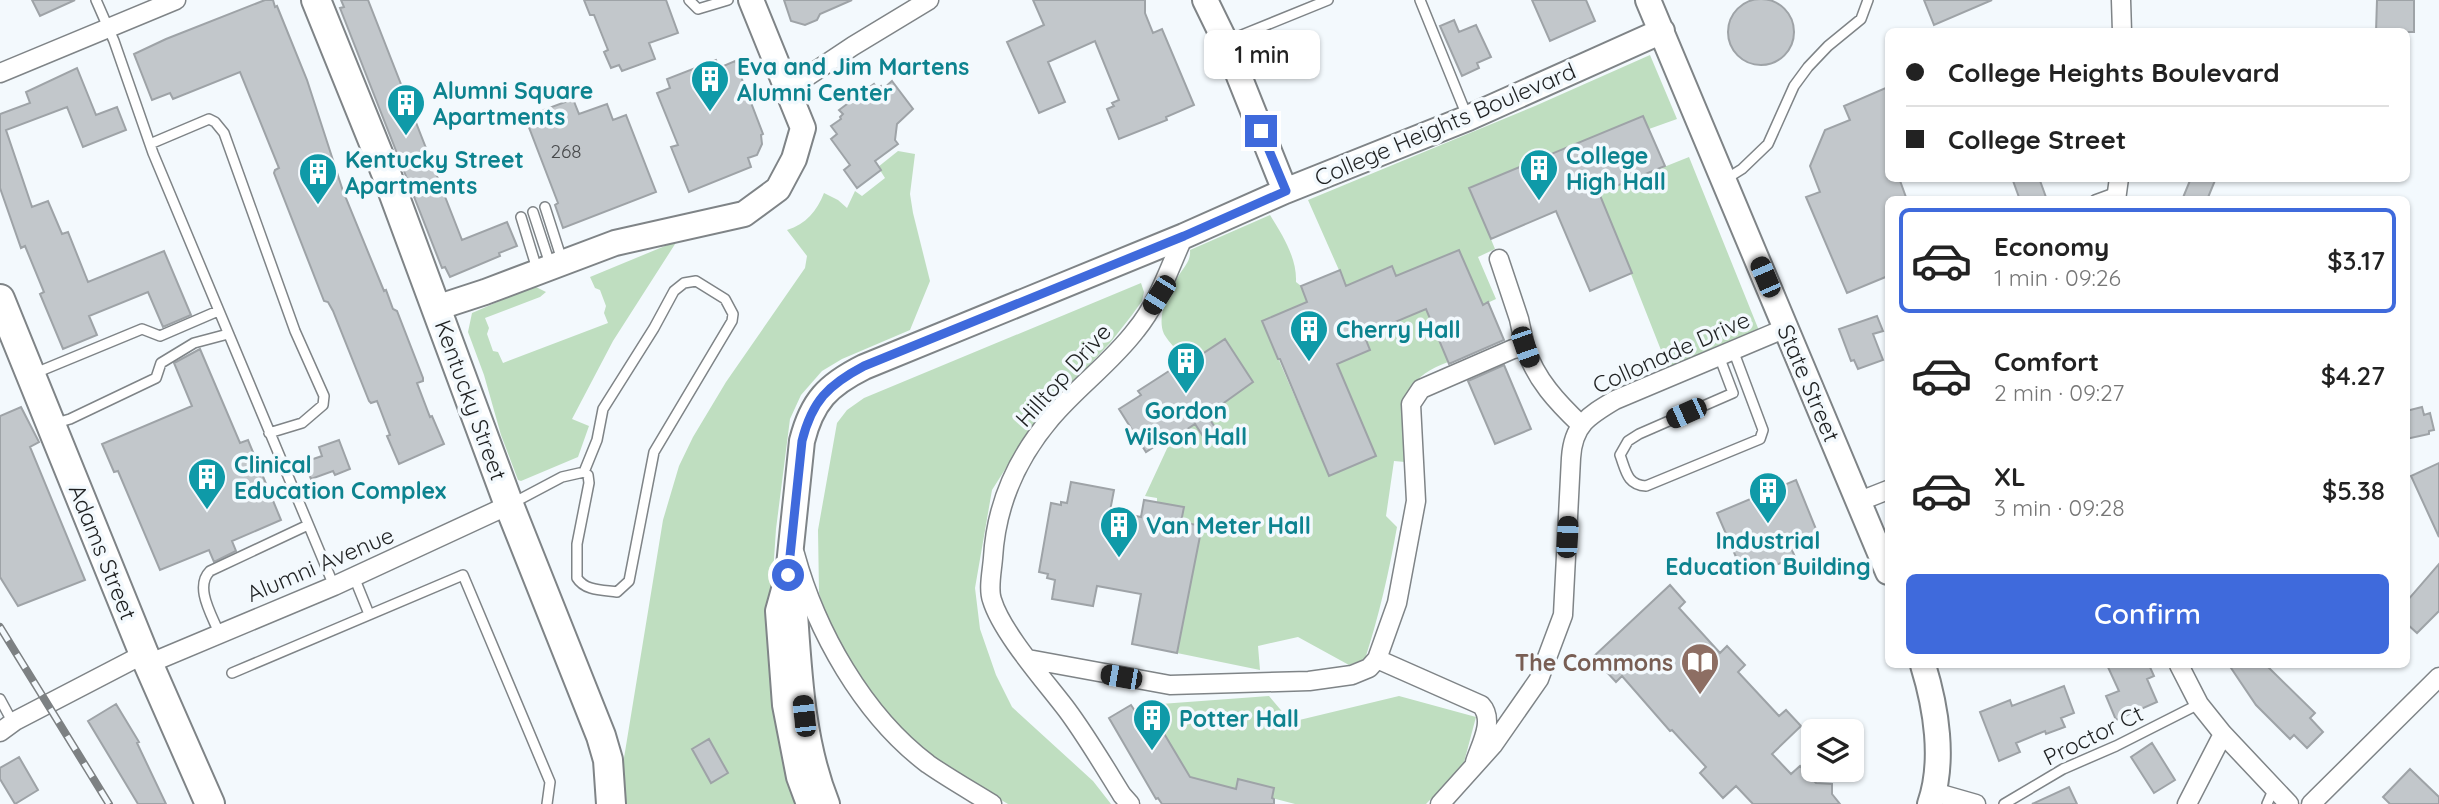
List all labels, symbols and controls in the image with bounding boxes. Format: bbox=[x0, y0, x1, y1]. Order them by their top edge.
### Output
callout: 1 min bbox=[1203, 30, 1319, 78]
text: 1 min bbox=[1234, 40, 1290, 69]
place label: Eva and Jim Martens Alumni Center bbox=[737, 52, 969, 107]
street label: College Heights Boulevard bbox=[1310, 56, 1580, 192]
text: College Heights Boulevard bbox=[1948, 56, 2280, 89]
building icon: Eva and Jim Martens Alumni Center bbox=[689, 58, 731, 113]
place label: Alumni Square Apartments bbox=[433, 76, 593, 131]
building icon: Alumni Square Apartments bbox=[385, 82, 427, 137]
route end bbox=[1245, 115, 1277, 147]
text: College Street bbox=[1948, 123, 2126, 156]
house number: 268 bbox=[550, 139, 582, 163]
place label: College High Hall bbox=[1566, 141, 1666, 196]
place label: Kentucky Street Apartments bbox=[345, 145, 524, 200]
building icon: College High Hall bbox=[1518, 147, 1560, 202]
building icon: Kentucky Street Apartments bbox=[297, 151, 339, 206]
icon: car bbox=[1910, 229, 1973, 292]
text: Economy bbox=[1994, 230, 2109, 263]
text: $3.17 bbox=[2327, 244, 2385, 277]
car bbox=[1748, 254, 1783, 300]
text: 1 min · 09:26 bbox=[1994, 263, 2121, 292]
car bbox=[1139, 272, 1180, 318]
street label: Collonade Drive bbox=[1588, 304, 1754, 400]
building icon: Cherry Hall bbox=[1288, 308, 1330, 363]
place label: Cherry Hall bbox=[1336, 315, 1461, 344]
street label: Kentucky Street bbox=[429, 316, 514, 484]
street label: Hilltop Drive bbox=[1009, 317, 1117, 433]
street label: State Street bbox=[1771, 320, 1847, 446]
car bbox=[1509, 324, 1542, 370]
building icon: Gordon Wilson Hall bbox=[1165, 340, 1207, 395]
icon: car bbox=[1910, 344, 1973, 407]
text: Comfort bbox=[1994, 345, 2099, 378]
text: $4.27 bbox=[2321, 359, 2385, 392]
text: 2 min · 09:27 bbox=[1994, 378, 2124, 407]
car bbox=[1663, 395, 1710, 431]
place label: Gordon Wilson Hall bbox=[1125, 396, 1247, 451]
place label: Clinical Education Complex bbox=[234, 450, 446, 505]
building icon: Clinical Education Complex bbox=[186, 456, 228, 511]
icon: car bbox=[1910, 459, 1973, 522]
text: XL bbox=[1994, 460, 2026, 493]
building icon: Industrial Education Building bbox=[1747, 470, 1789, 525]
text: $5.38 bbox=[2322, 474, 2385, 507]
street label: Adams Street bbox=[63, 480, 143, 624]
text: 3 min · 09:28 bbox=[1994, 493, 2125, 522]
building icon: Van Meter Hall bbox=[1098, 504, 1140, 559]
place label: Van Meter Hall bbox=[1146, 511, 1311, 540]
car bbox=[1556, 515, 1579, 559]
street label: Alumni Avenue bbox=[242, 520, 398, 608]
place label: Industrial Education Building bbox=[1665, 526, 1871, 581]
route start bbox=[772, 559, 804, 591]
button: Confirm bbox=[1906, 574, 2389, 654]
library icon: The Commons bbox=[1679, 641, 1721, 696]
place label: The Commons bbox=[1515, 648, 1673, 677]
car bbox=[1099, 663, 1144, 691]
car bbox=[792, 694, 817, 738]
building icon: Potter Hall bbox=[1131, 697, 1173, 752]
street label: Proctor Ct bbox=[2038, 698, 2148, 772]
place label: Potter Hall bbox=[1179, 704, 1299, 733]
map controls bbox=[1801, 719, 1864, 782]
button: layers bbox=[1801, 719, 1864, 782]

